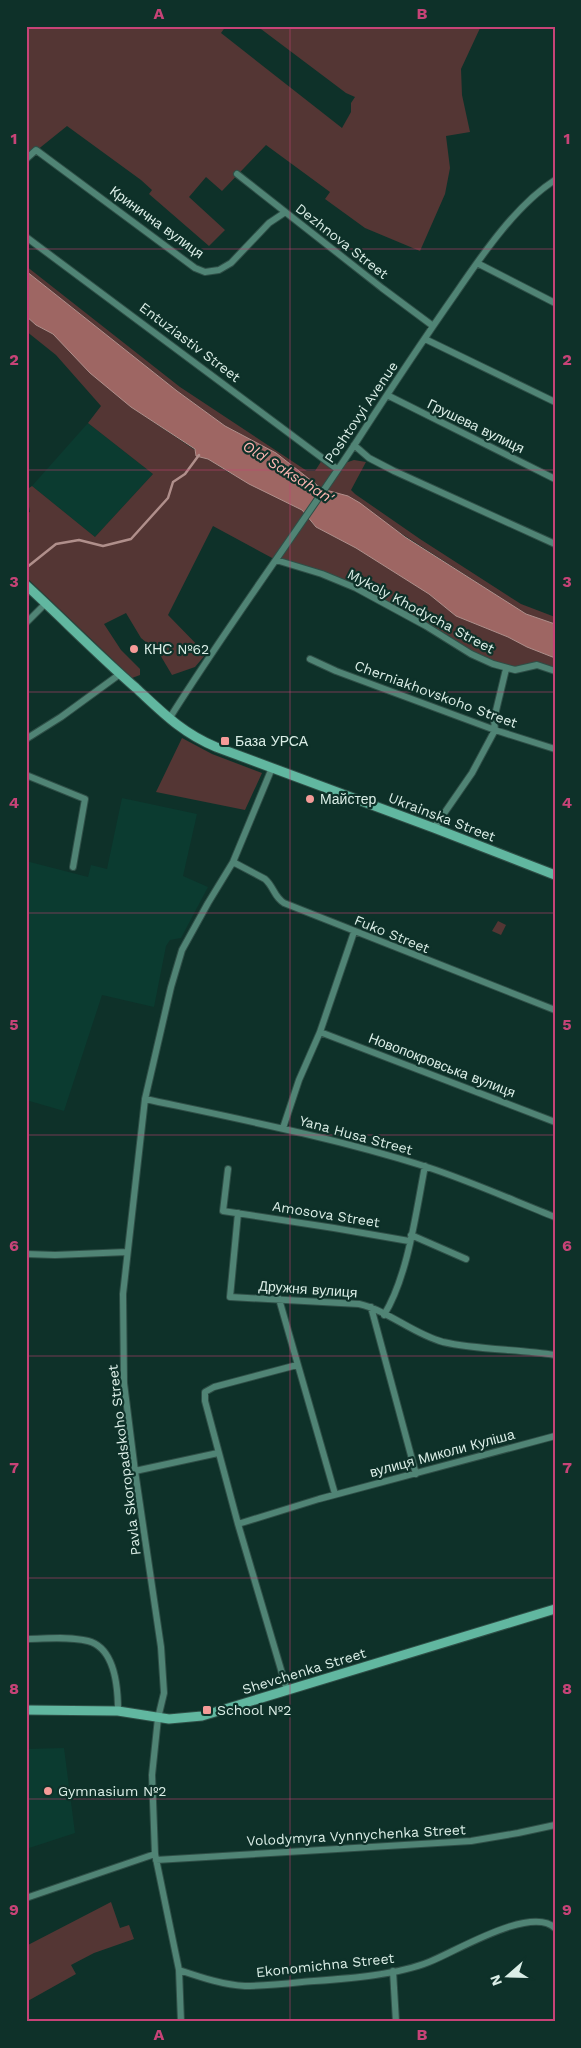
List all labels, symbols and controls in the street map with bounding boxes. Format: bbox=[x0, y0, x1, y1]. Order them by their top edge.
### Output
text: A bbox=[154, 4, 165, 23]
text: B bbox=[417, 4, 428, 23]
text: 1 bbox=[11, 129, 17, 148]
text: 1 bbox=[564, 129, 570, 148]
street label: Кринична вулиця bbox=[107, 183, 207, 261]
street label: Dezhnova Street bbox=[293, 200, 392, 282]
street label: Entuziastiv Street bbox=[136, 299, 244, 385]
text: 2 bbox=[9, 350, 19, 369]
text: 2 bbox=[562, 350, 572, 369]
street label: Poshtovyi Avenue bbox=[321, 358, 401, 466]
street label: Грушева вулиця bbox=[425, 396, 527, 456]
water label: Old Saksahan' bbox=[239, 437, 338, 508]
street label: Mykoly Khodycha Street bbox=[345, 565, 497, 657]
text: 3 bbox=[9, 572, 19, 591]
text: 3 bbox=[562, 572, 572, 591]
place label: КНС №62 bbox=[144, 641, 209, 657]
marker: КНС №62 bbox=[128, 643, 140, 655]
street label: Cherniakhovskoho Street bbox=[352, 657, 520, 731]
place label: База УРСА bbox=[235, 733, 309, 749]
marker: База УРСА bbox=[219, 735, 231, 747]
street label: Ukrainska Street bbox=[386, 789, 498, 845]
place label: Майстер bbox=[320, 791, 376, 807]
text: 4 bbox=[9, 793, 19, 812]
marker: Майстер bbox=[304, 793, 316, 805]
text: 4 bbox=[562, 793, 572, 812]
street label: Fuko Street bbox=[352, 912, 432, 956]
text: 5 bbox=[9, 1015, 19, 1034]
text: 5 bbox=[562, 1015, 572, 1034]
street label: Новопокровська вулиця bbox=[366, 1030, 518, 1100]
street label: Yana Husa Street bbox=[298, 1112, 414, 1158]
street label: Amosova Street bbox=[271, 1198, 381, 1230]
text: 6 bbox=[9, 1236, 19, 1255]
text: 6 bbox=[562, 1236, 572, 1255]
street label: Дружня вулиця bbox=[258, 1278, 358, 1300]
street label: Pavla Skoropadskoho Street bbox=[104, 1364, 144, 1556]
street label: вулиця Миколи Куліша bbox=[368, 1426, 516, 1480]
text: 7 bbox=[9, 1458, 19, 1477]
text: 7 bbox=[562, 1458, 572, 1477]
street label: Shevchenka Street bbox=[240, 1645, 368, 1697]
text: 8 bbox=[9, 1679, 19, 1698]
text: 8 bbox=[562, 1679, 572, 1698]
place label: School №2 bbox=[217, 1702, 291, 1718]
marker: School №2 bbox=[201, 1704, 213, 1716]
place label: Gymnasium №2 bbox=[58, 1783, 167, 1799]
marker: Gymnasium №2 bbox=[42, 1785, 54, 1797]
street label: Volodymyra Vynnychenka Street bbox=[246, 1821, 466, 1849]
text: 9 bbox=[9, 1900, 19, 1919]
text: 9 bbox=[562, 1900, 572, 1919]
street label: Ekonomichna Street bbox=[255, 1950, 395, 1980]
north arrow bbox=[484, 1950, 534, 2000]
text: N bbox=[486, 1973, 505, 1988]
text: A bbox=[154, 2025, 165, 2044]
text: B bbox=[417, 2025, 428, 2044]

